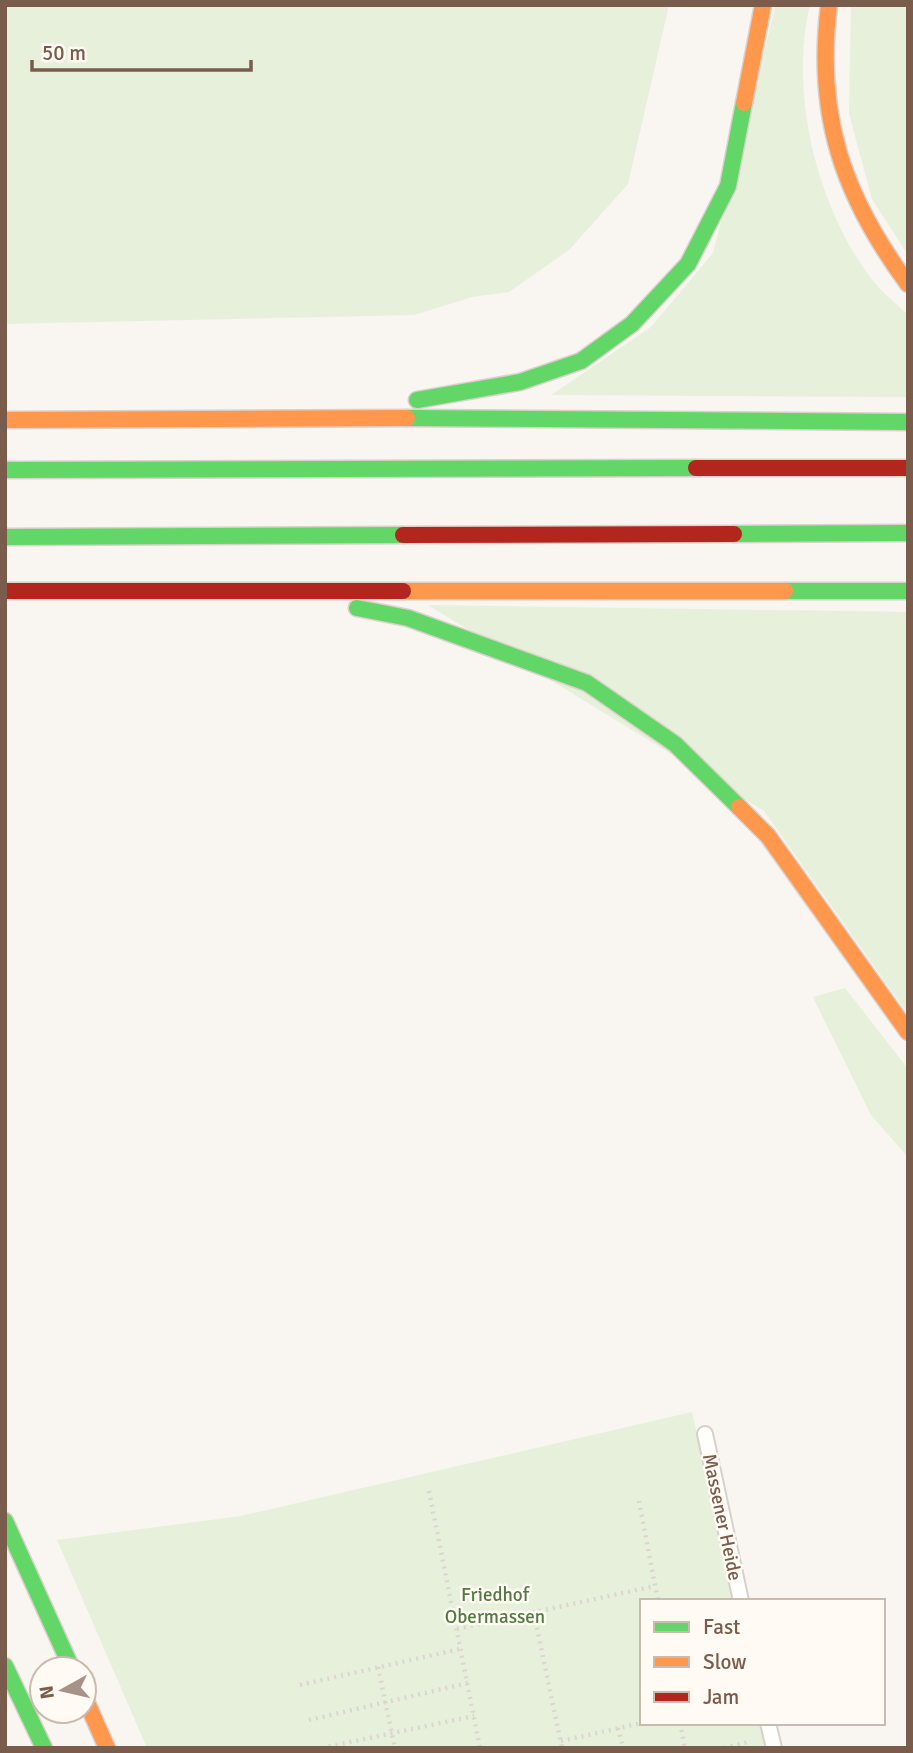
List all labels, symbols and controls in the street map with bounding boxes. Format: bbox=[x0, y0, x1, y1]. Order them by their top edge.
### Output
scale bar bbox=[32, 28, 250, 72]
text: 50 m bbox=[42, 40, 86, 66]
street label: Massener Heide bbox=[697, 1452, 747, 1583]
park label: Friedhof Obermassen bbox=[445, 1583, 545, 1629]
legend bbox=[640, 1599, 885, 1725]
text: Fast bbox=[703, 1614, 740, 1640]
text: Slow bbox=[703, 1649, 747, 1675]
north arrow bbox=[28, 1655, 98, 1725]
text: N bbox=[34, 1684, 60, 1700]
text: Jam bbox=[703, 1684, 739, 1710]

